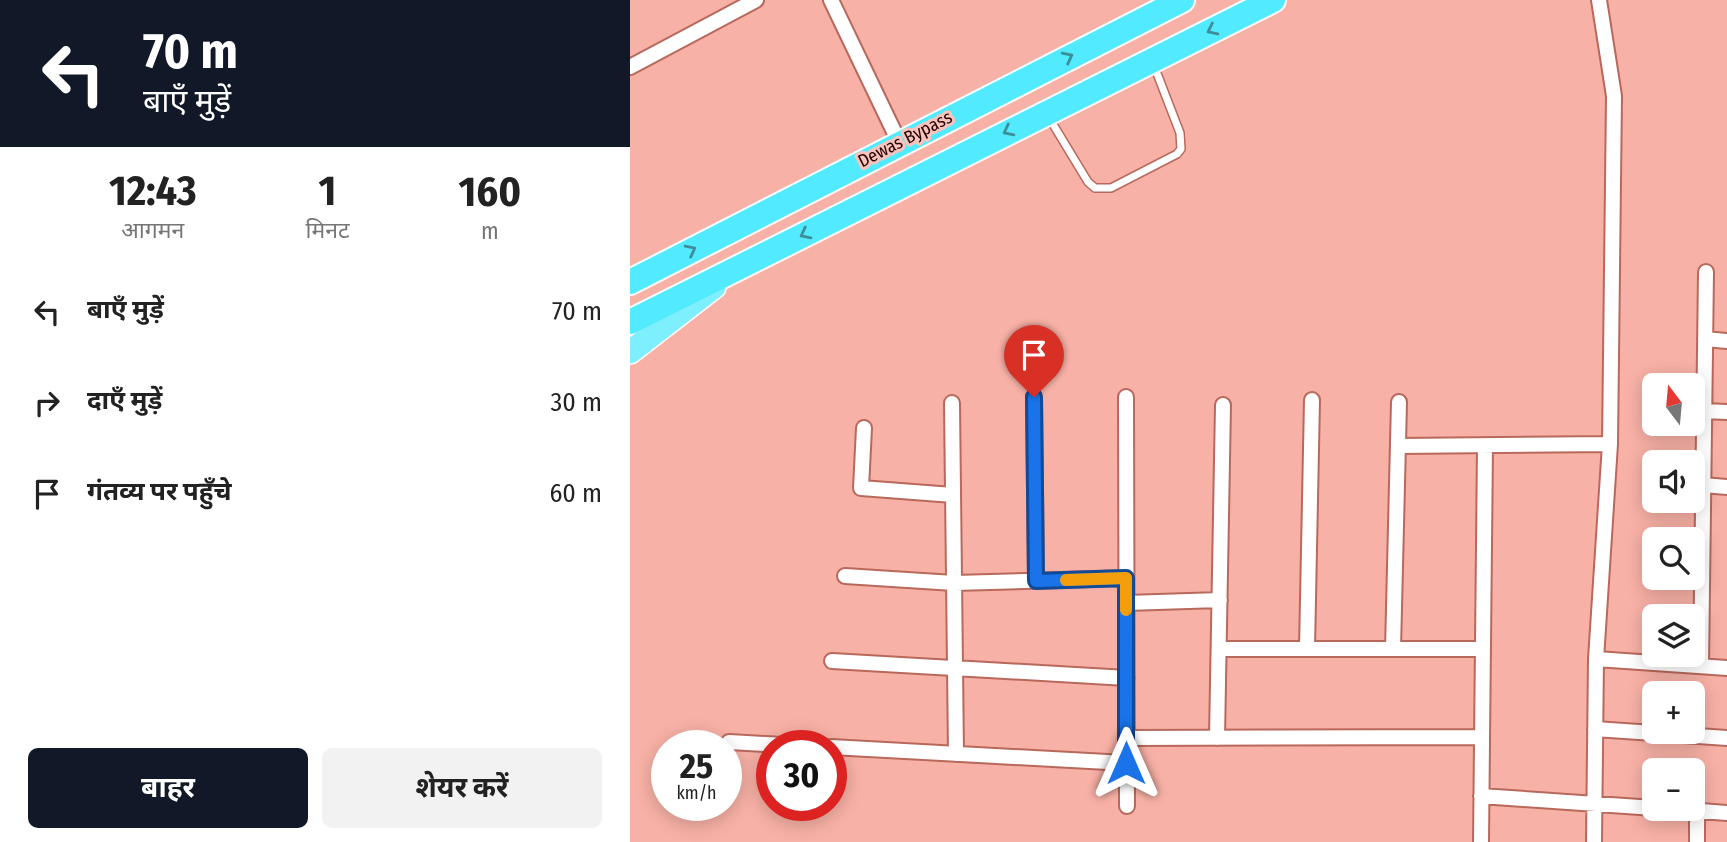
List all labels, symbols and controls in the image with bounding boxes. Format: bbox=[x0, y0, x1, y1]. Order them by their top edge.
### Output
text: 70 m bbox=[143, 22, 238, 81]
one-way arrow bbox=[1207, 22, 1219, 36]
icon: left bbox=[28, 28, 119, 119]
one-way arrow bbox=[1061, 52, 1073, 66]
text: बाएँ मुड़ें bbox=[143, 82, 231, 120]
street label: Dewas Bypass bbox=[854, 106, 956, 172]
one-way arrow bbox=[1003, 123, 1015, 137]
text: 12:43 bbox=[109, 166, 197, 216]
text: 1 bbox=[319, 166, 336, 216]
text: 160 bbox=[458, 167, 521, 217]
text: आगमन bbox=[121, 216, 184, 244]
text: मिनट bbox=[305, 216, 350, 244]
text: m bbox=[481, 217, 499, 245]
one-way arrow bbox=[800, 225, 812, 239]
one-way arrow bbox=[683, 245, 696, 259]
icon: left bbox=[28, 293, 66, 331]
text: बाएँ मुड़ें bbox=[87, 294, 164, 325]
text: 70 m bbox=[552, 296, 602, 327]
pin bbox=[1004, 325, 1064, 397]
icon: arrive bbox=[1015, 336, 1053, 374]
north arrow bbox=[1642, 373, 1704, 436]
map controls bbox=[1642, 373, 1705, 821]
icon: right bbox=[28, 384, 66, 422]
text: दाएँ मुड़ें bbox=[87, 385, 162, 416]
text: 30 m bbox=[551, 387, 602, 418]
button: sound bbox=[1642, 450, 1705, 513]
icon: arrive bbox=[28, 475, 66, 513]
text: गंतव्य पर पहुँचे bbox=[87, 476, 231, 507]
text: 60 m bbox=[549, 478, 602, 509]
button: search bbox=[1642, 527, 1705, 590]
button: layers bbox=[1642, 604, 1705, 667]
button: + bbox=[1642, 681, 1705, 744]
position arrow bbox=[1089, 726, 1163, 800]
speed limit sign: 30 bbox=[756, 730, 847, 821]
text: 25 bbox=[680, 745, 713, 787]
button: बाहर bbox=[28, 748, 308, 828]
button: शेयर करें bbox=[322, 748, 602, 828]
button: − bbox=[1642, 758, 1705, 821]
text: km/h bbox=[676, 782, 717, 804]

